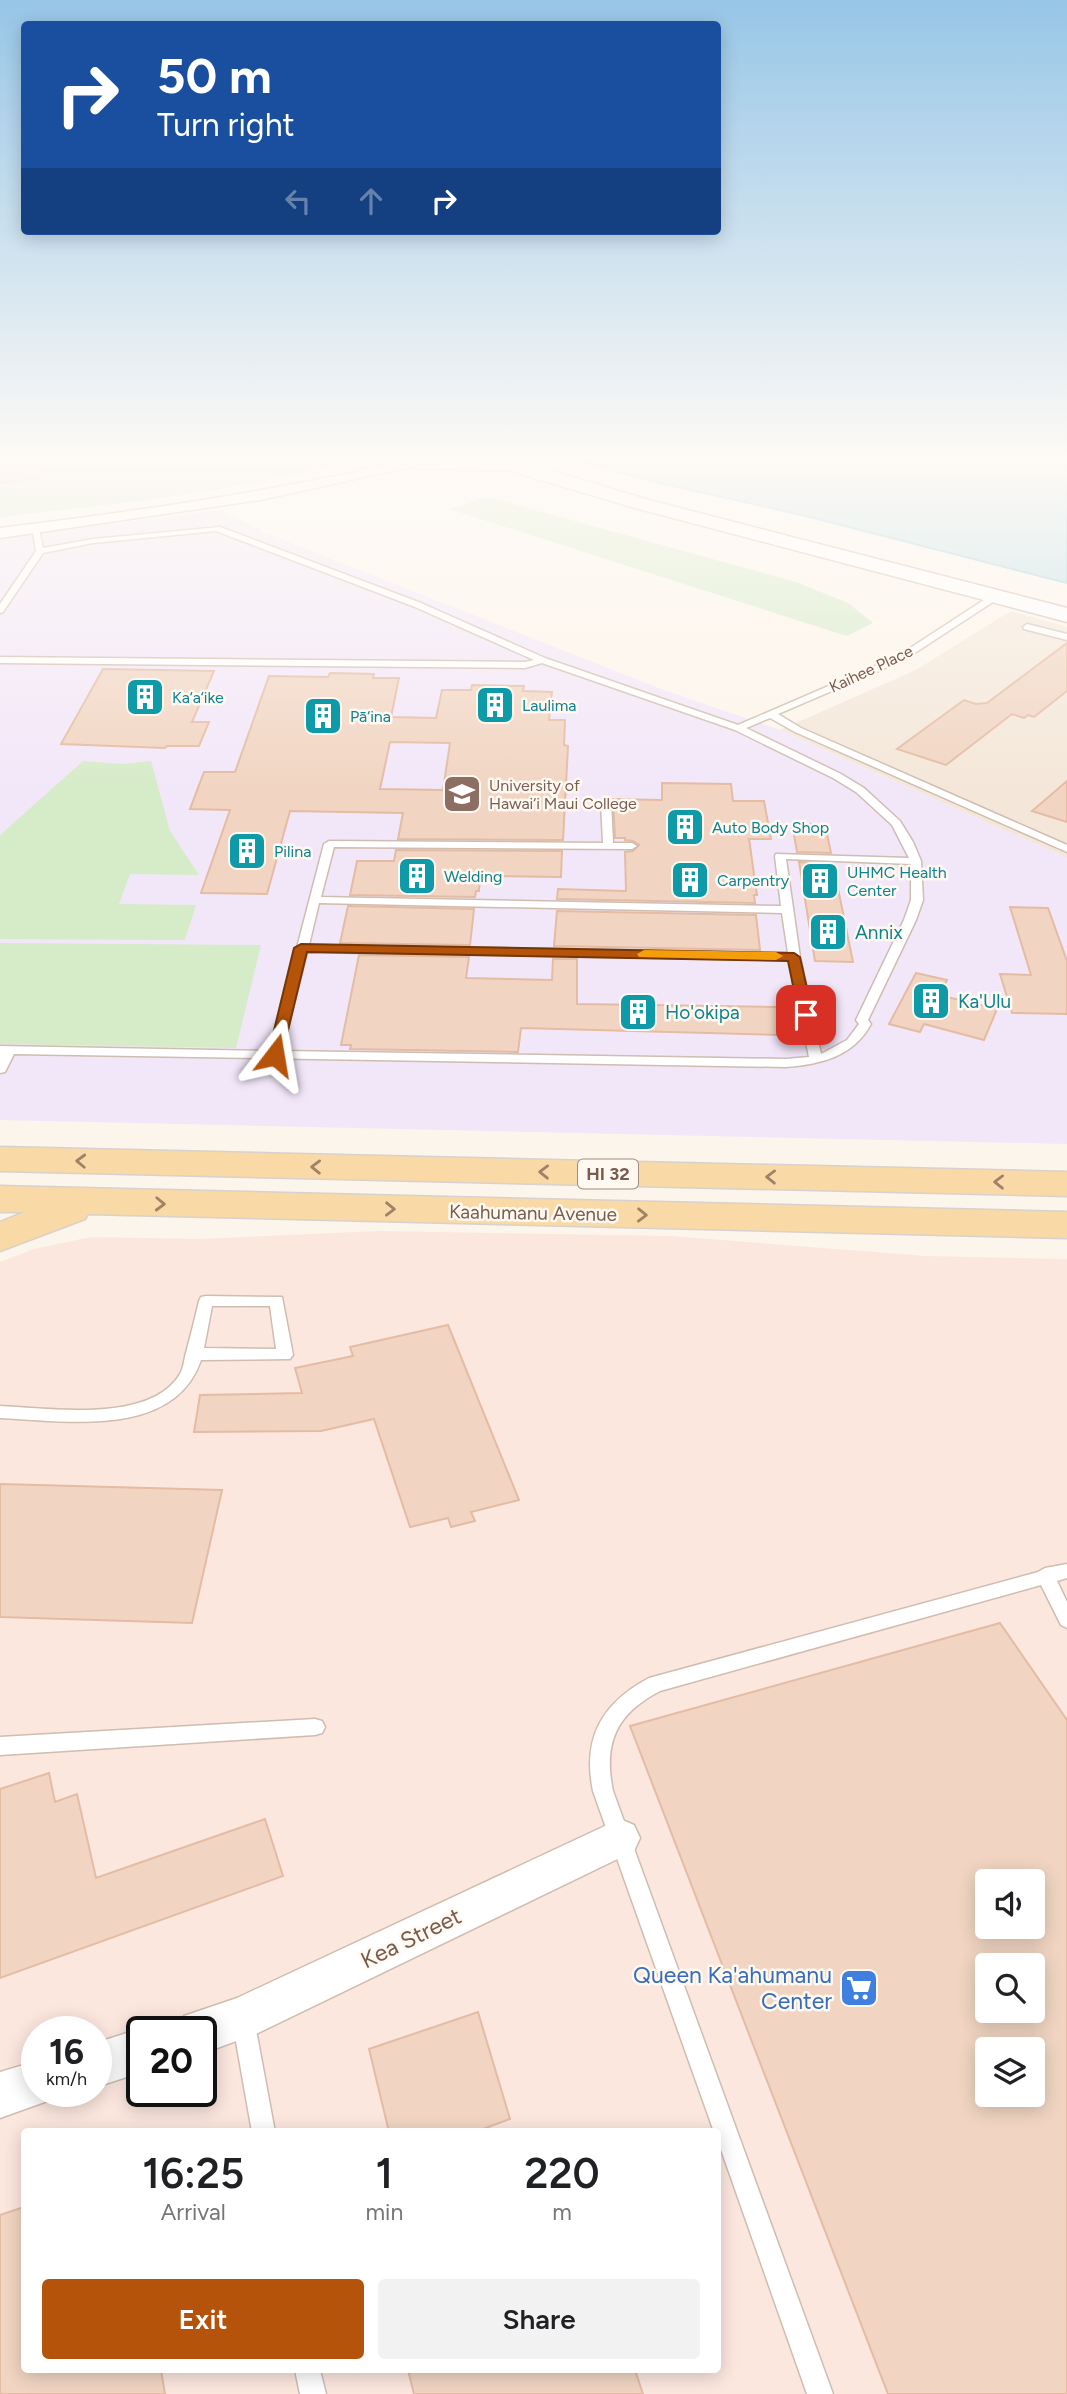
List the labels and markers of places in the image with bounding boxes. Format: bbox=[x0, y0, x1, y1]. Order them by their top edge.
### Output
building icon: Ka‘a‘ike bbox=[124, 676, 166, 718]
building icon: Laulima bbox=[474, 684, 516, 726]
place label: Ka‘a‘ike bbox=[172, 688, 224, 707]
building icon: Pā‘ina bbox=[302, 695, 344, 737]
place label: Laulima bbox=[522, 696, 576, 715]
place label: Pā‘ina bbox=[350, 707, 391, 726]
school or university icon: University of Hawai‘i Maui College bbox=[441, 773, 483, 815]
place label: University of Hawai‘i Maui College bbox=[489, 776, 637, 813]
building icon: Auto Body Shop bbox=[664, 806, 706, 848]
place label: Auto Body Shop bbox=[712, 818, 829, 837]
building icon: Pilina bbox=[226, 830, 268, 872]
place label: Pilina bbox=[274, 842, 311, 861]
building icon: Welding bbox=[396, 855, 438, 897]
building icon: Carpentry bbox=[669, 859, 711, 901]
building icon: UHMC Health Center bbox=[799, 860, 841, 902]
place label: UHMC Health Center bbox=[847, 863, 947, 900]
place label: Welding bbox=[444, 867, 502, 886]
place label: Carpentry bbox=[717, 871, 790, 890]
building icon: Annix bbox=[807, 911, 849, 953]
place label: Annix bbox=[855, 921, 903, 944]
building icon: Ka'Ulu bbox=[910, 980, 952, 1022]
pin bbox=[776, 985, 836, 1045]
place label: Ka'Ulu bbox=[958, 990, 1011, 1013]
building icon: Ho'okipa bbox=[617, 991, 659, 1033]
place label: Ho'okipa bbox=[665, 1001, 740, 1024]
place label: Queen Ka'ahumanu Center bbox=[633, 1961, 832, 2015]
supermarket icon: Queen Ka'ahumanu Center bbox=[838, 1967, 880, 2009]

